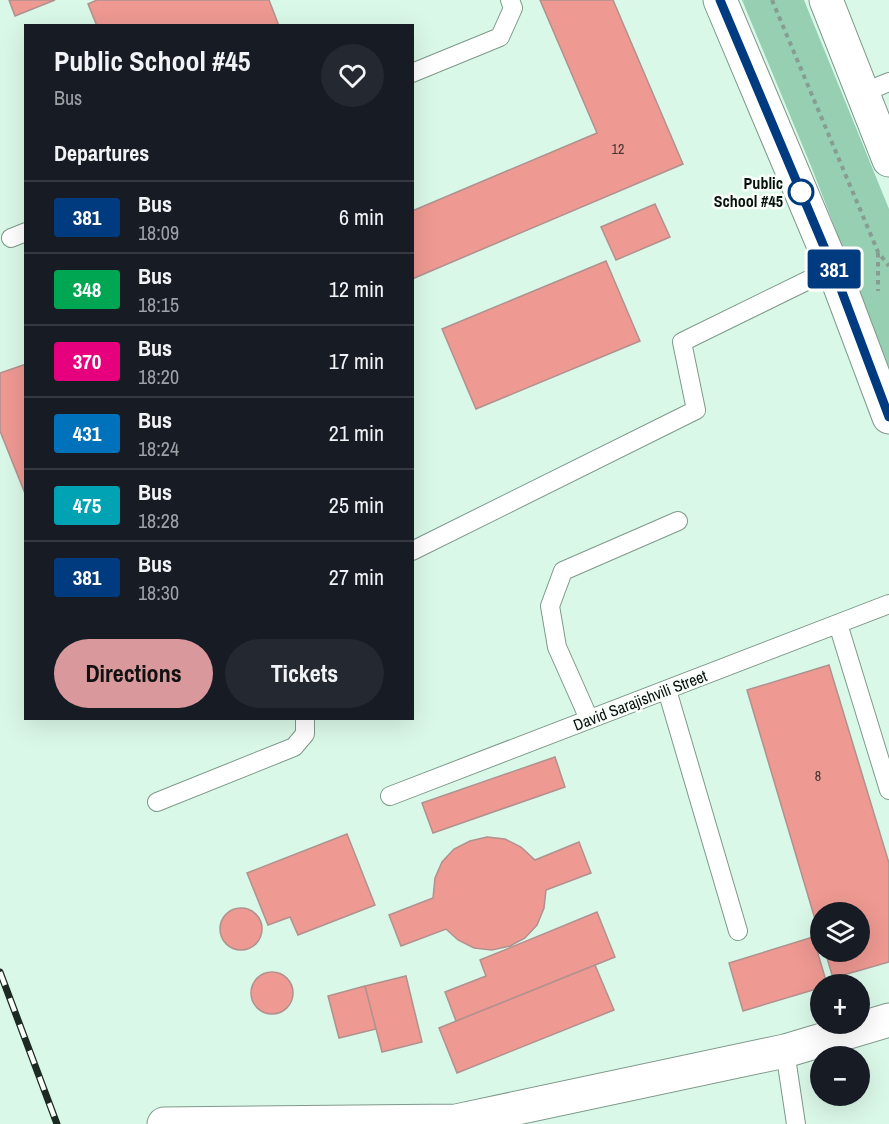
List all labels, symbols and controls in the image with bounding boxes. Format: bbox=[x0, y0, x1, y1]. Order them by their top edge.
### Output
text: Public School #45 bbox=[54, 42, 251, 80]
button: heart bbox=[321, 44, 384, 107]
text: Bus bbox=[54, 84, 82, 111]
text: Departures bbox=[54, 138, 149, 168]
house number: 12 bbox=[612, 140, 624, 158]
place label: Public School #45 bbox=[714, 172, 783, 212]
marker: Public School #45 bbox=[788, 179, 814, 205]
text: Bus bbox=[138, 189, 172, 219]
text: 6 min bbox=[339, 202, 384, 232]
text: 381 bbox=[73, 203, 101, 232]
text: 18:09 bbox=[138, 219, 179, 246]
line badge: 381 bbox=[800, 250, 868, 288]
text: 381 bbox=[820, 255, 848, 284]
text: Bus bbox=[138, 261, 172, 291]
text: 12 min bbox=[329, 274, 384, 304]
text: 348 bbox=[73, 275, 101, 304]
text: 18:15 bbox=[138, 291, 179, 318]
text: Bus bbox=[138, 333, 172, 363]
text: 17 min bbox=[329, 346, 384, 376]
text: 370 bbox=[73, 347, 101, 376]
text: 18:20 bbox=[138, 363, 179, 390]
text: Bus bbox=[138, 405, 172, 435]
text: 21 min bbox=[329, 418, 384, 448]
text: 431 bbox=[73, 419, 101, 448]
text: 18:24 bbox=[138, 435, 179, 462]
text: Bus bbox=[138, 477, 172, 507]
text: 25 min bbox=[329, 490, 384, 520]
text: 475 bbox=[73, 491, 101, 520]
text: 18:28 bbox=[138, 507, 179, 534]
text: Bus bbox=[138, 549, 172, 579]
text: 27 min bbox=[329, 562, 384, 592]
text: 381 bbox=[73, 563, 101, 592]
text: 18:30 bbox=[138, 579, 179, 606]
button: Directions bbox=[54, 639, 213, 708]
button: Tickets bbox=[225, 639, 384, 708]
street label: David Sarajishvili Street bbox=[570, 664, 710, 736]
house number: 8 bbox=[815, 767, 821, 785]
map controls bbox=[810, 902, 870, 1106]
button: layers bbox=[810, 902, 870, 962]
button: + bbox=[810, 974, 870, 1034]
button: − bbox=[810, 1046, 870, 1106]

